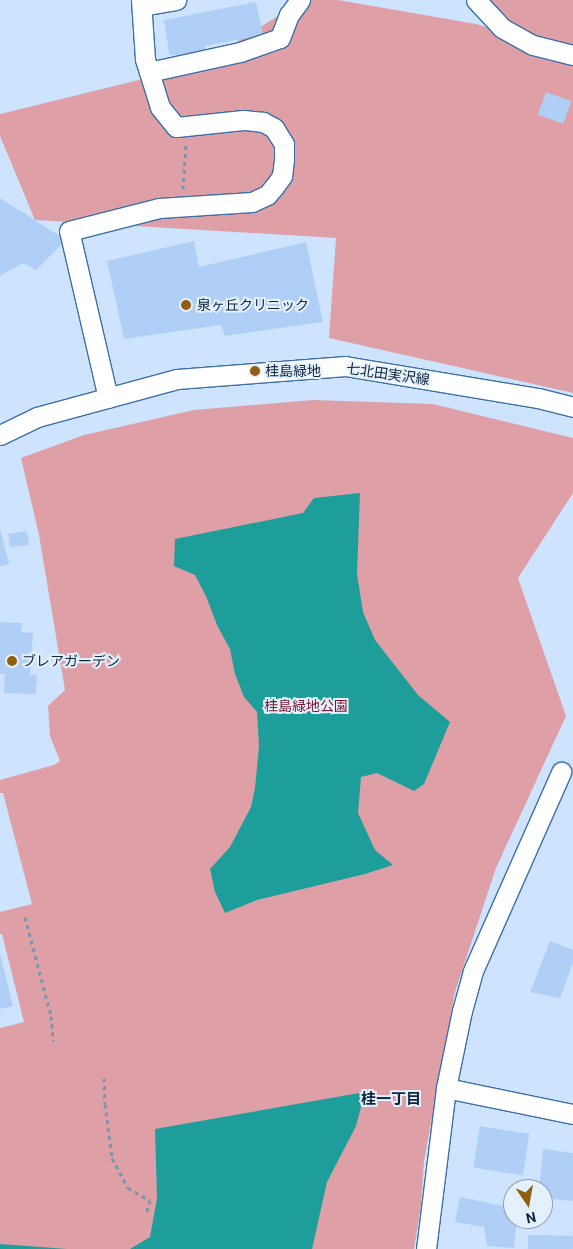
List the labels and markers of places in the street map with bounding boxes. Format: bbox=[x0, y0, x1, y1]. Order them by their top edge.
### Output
place label: 泉ヶ丘クリニック bbox=[197, 297, 309, 313]
marker: 泉ヶ丘クリニック bbox=[179, 298, 193, 312]
place label: 桂島緑地 bbox=[265, 363, 321, 379]
marker: 桂島緑地 bbox=[249, 365, 261, 377]
place label: ブレアガーデン bbox=[22, 653, 120, 669]
marker: ブレアガーデン bbox=[6, 655, 18, 667]

